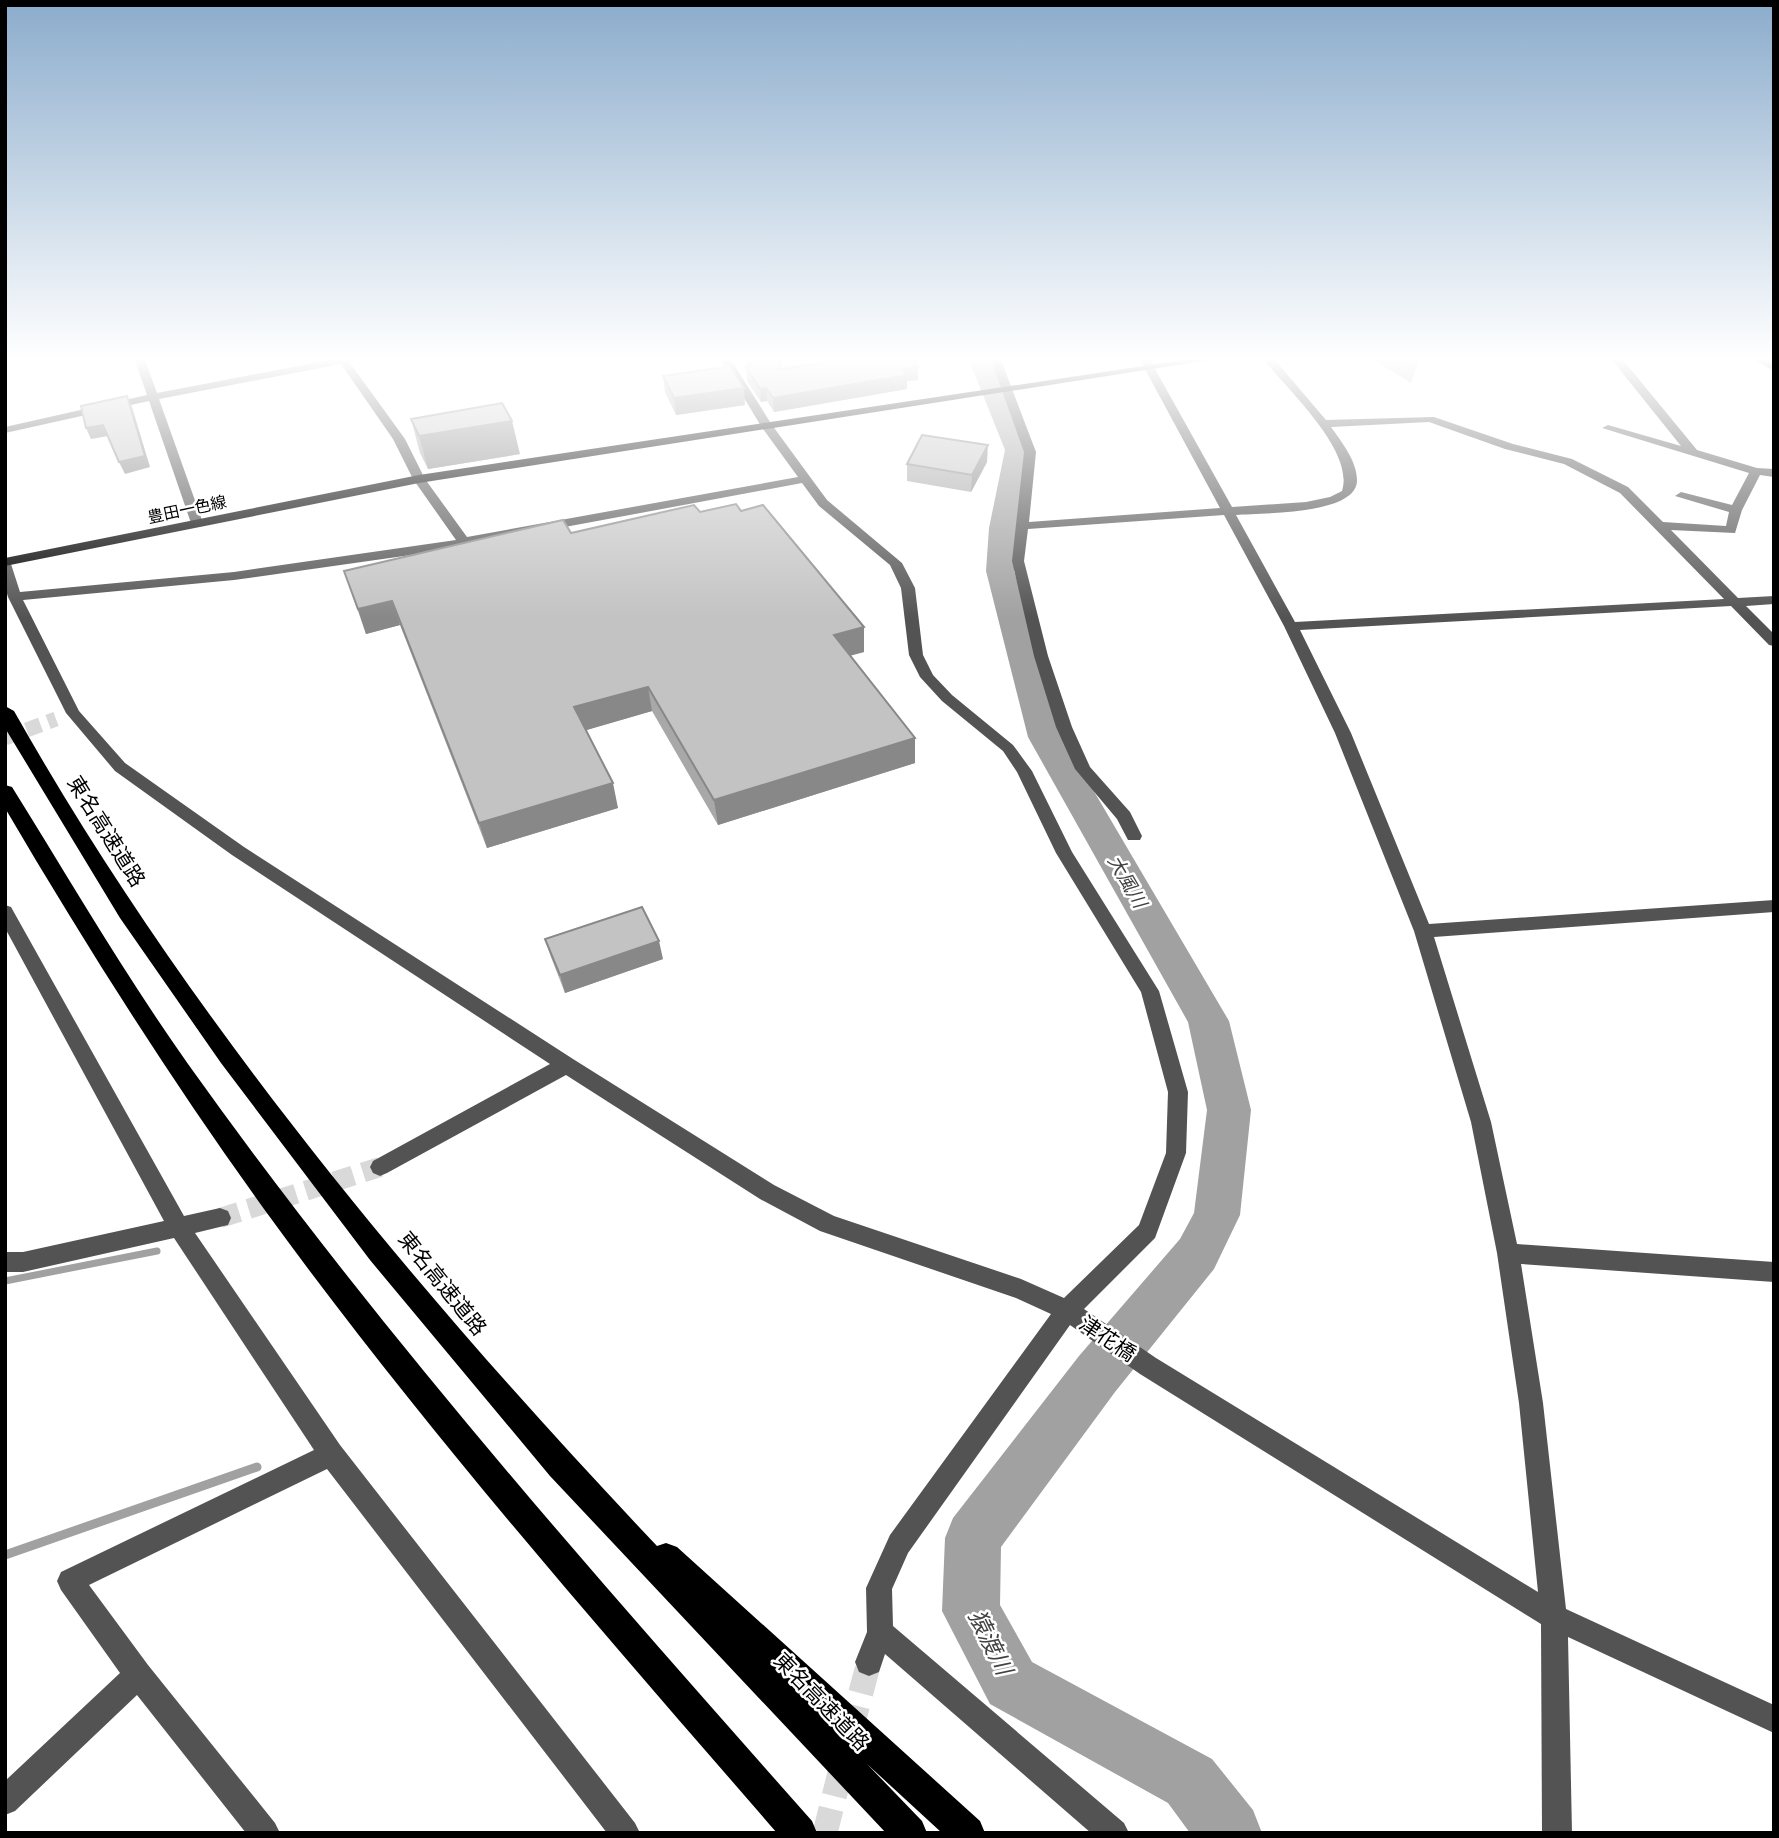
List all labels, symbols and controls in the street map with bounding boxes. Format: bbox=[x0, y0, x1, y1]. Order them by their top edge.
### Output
street label: 豊田一色線 bbox=[145, 489, 229, 529]
street label: 東名高速道路 bbox=[60, 769, 154, 893]
water label: 大風川 bbox=[1101, 849, 1156, 915]
street label: 東名高速道路 bbox=[391, 1224, 495, 1342]
street label: 津花橋 bbox=[1073, 1307, 1143, 1369]
water label: 猿渡川 bbox=[960, 1603, 1023, 1683]
street label: 東名高速道路 bbox=[767, 1645, 877, 1757]

